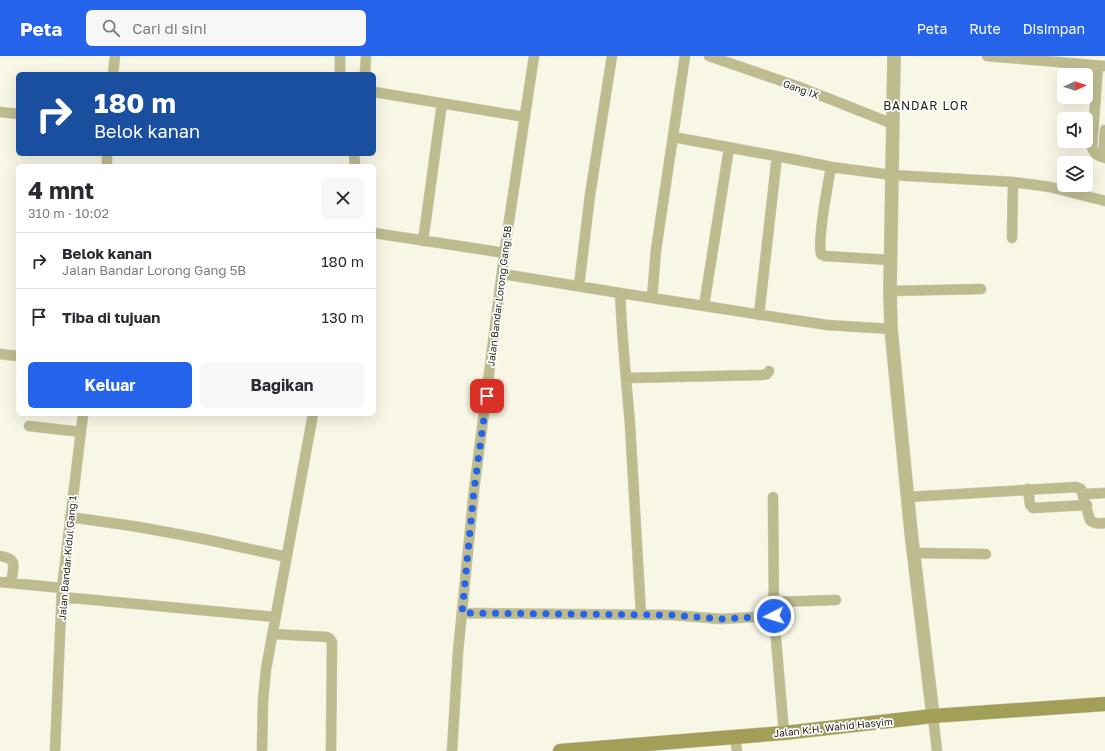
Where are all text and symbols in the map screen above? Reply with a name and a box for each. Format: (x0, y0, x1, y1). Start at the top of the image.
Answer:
search box (86, 10, 366, 46)
text: Peta (20, 17, 62, 40)
icon: search (100, 17, 122, 39)
text: Cari di sini (132, 19, 207, 37)
text: Peta (917, 20, 947, 37)
text: Rute (969, 20, 1001, 37)
text: Disimpan (1023, 20, 1085, 37)
north arrow (1057, 68, 1093, 104)
map controls (1057, 68, 1093, 192)
street label: Gang IX (781, 77, 821, 101)
text: 180 m (94, 86, 176, 119)
icon: right (28, 88, 80, 140)
district label: BANDAR LOR (883, 98, 969, 113)
button: sound (1057, 112, 1093, 148)
text: Belok kanan (94, 120, 200, 142)
button: layers (1057, 156, 1093, 192)
text: 4 mnt (28, 175, 94, 204)
button: close (322, 177, 364, 219)
text: 310 m · 10:02 (28, 205, 109, 221)
street label: Jalan Bandar Lorong Gang 5B (484, 225, 514, 367)
text: Belok kanan (62, 244, 152, 262)
icon: right (28, 250, 50, 272)
text: 180 m (321, 252, 364, 270)
text: Jalan Bandar Lorong Gang 5B (62, 262, 246, 278)
icon: arrive (28, 306, 50, 328)
text: Tiba di tujuan (62, 308, 160, 326)
text: 130 m (322, 308, 364, 326)
button: Keluar (28, 362, 192, 408)
button: Bagikan (200, 362, 364, 408)
pin (470, 379, 504, 413)
icon: arrive (476, 385, 498, 407)
street label: Jalan Bandar Kidul Gang 1 (56, 495, 78, 621)
position arrow (753, 595, 795, 637)
street label: Jalan K.H. Wahid Hasyim (773, 715, 893, 739)

